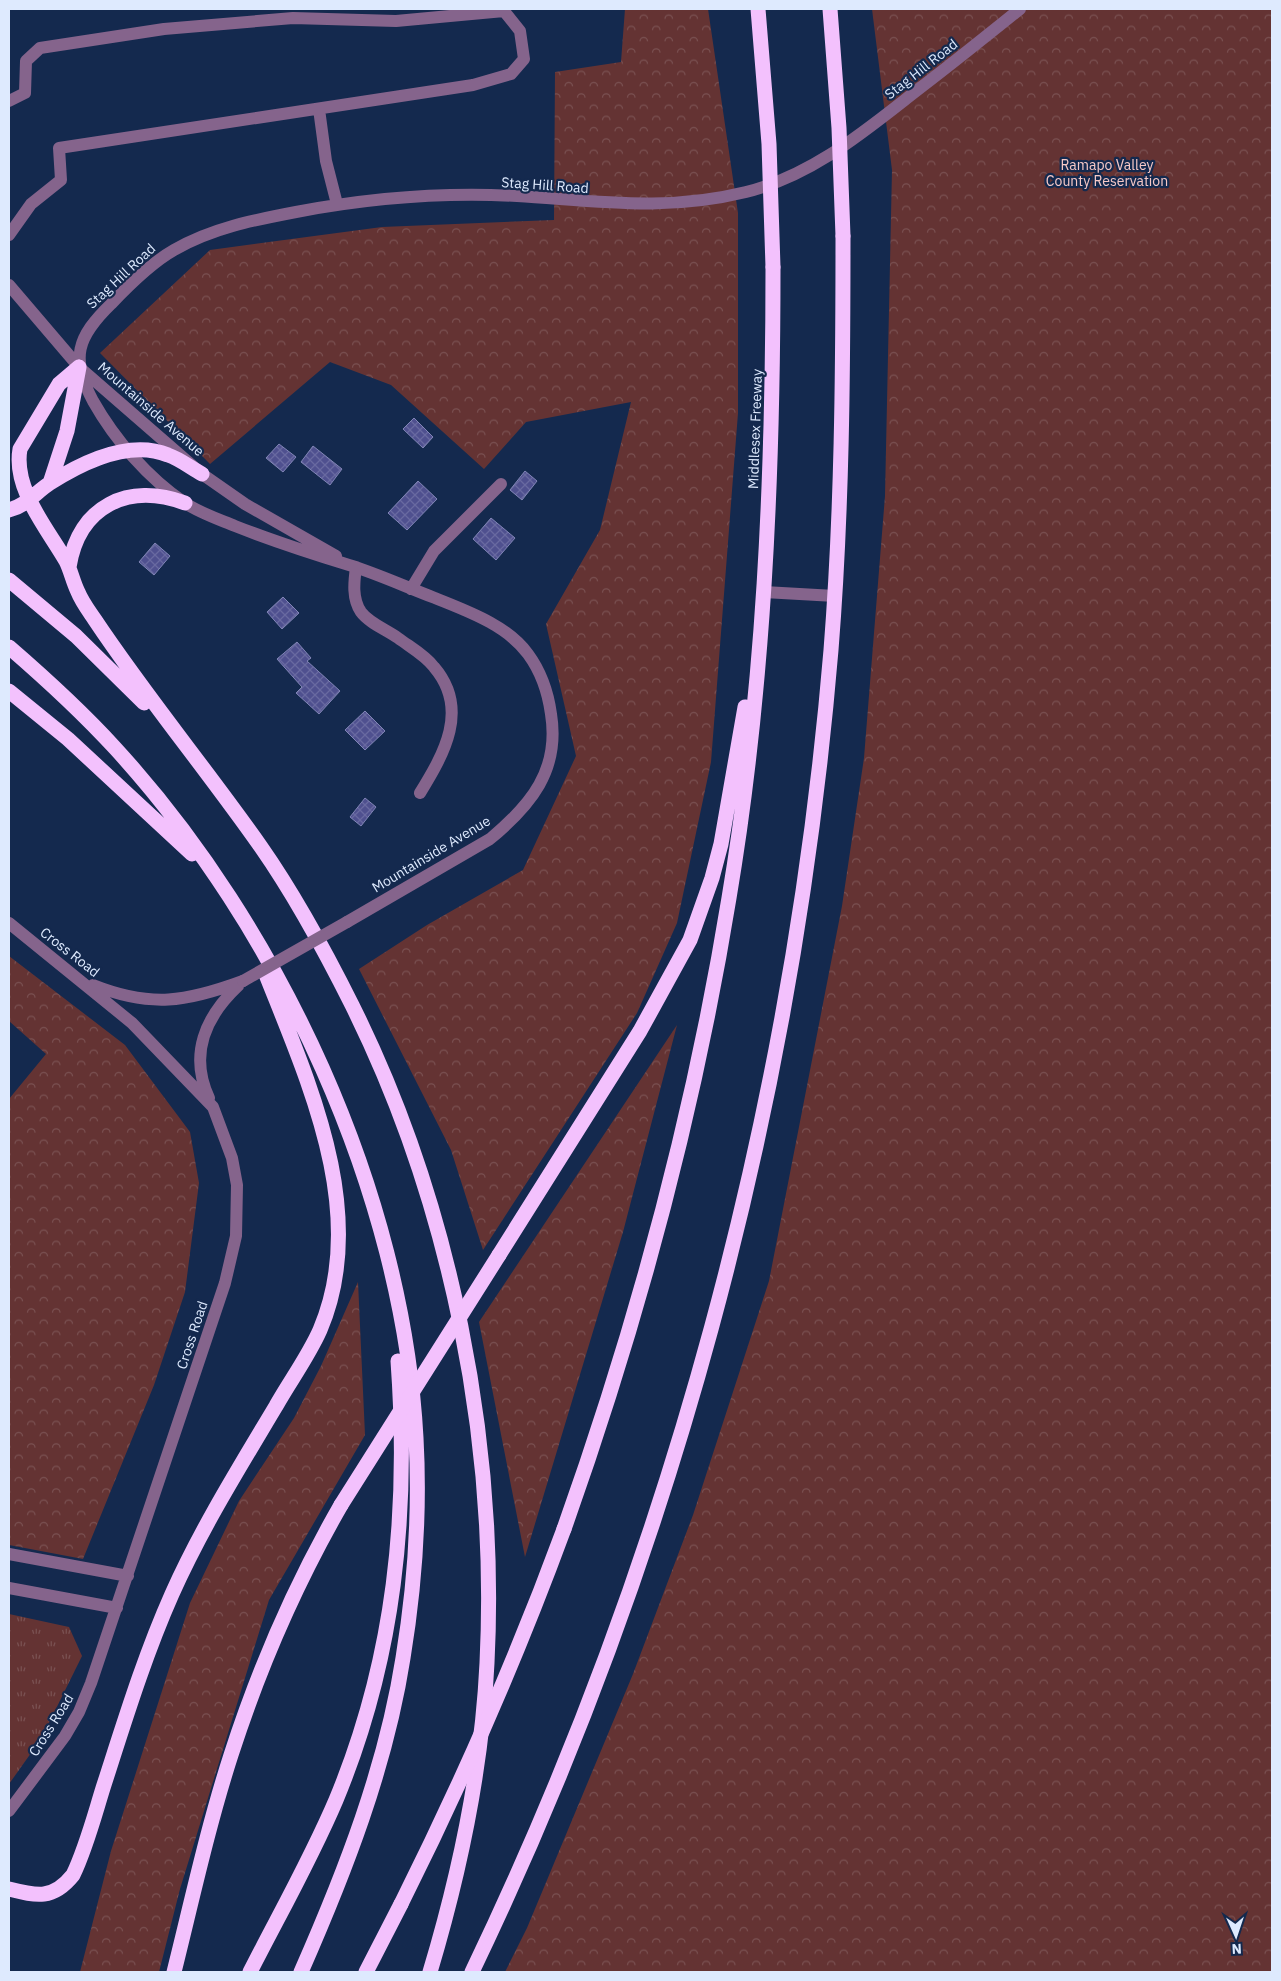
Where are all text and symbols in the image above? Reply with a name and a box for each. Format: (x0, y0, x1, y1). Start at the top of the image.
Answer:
street label: Stag Hill Road (881, 35, 961, 103)
park label: Ramapo Valley County Reservation (1046, 156, 1168, 190)
street label: Stag Hill Road (501, 173, 589, 197)
street label: Stag Hill Road (83, 240, 159, 312)
street label: Mountainside Avenue (94, 358, 208, 460)
street label: Middlesex Freeway (744, 369, 766, 489)
street label: Mountainside Avenue (368, 811, 494, 897)
street label: Cross Road (37, 923, 103, 981)
street label: Cross Road (173, 1299, 211, 1371)
street label: Cross Road (25, 1690, 77, 1760)
north arrow (1211, 1911, 1261, 1961)
text: N (1231, 1940, 1242, 1958)

